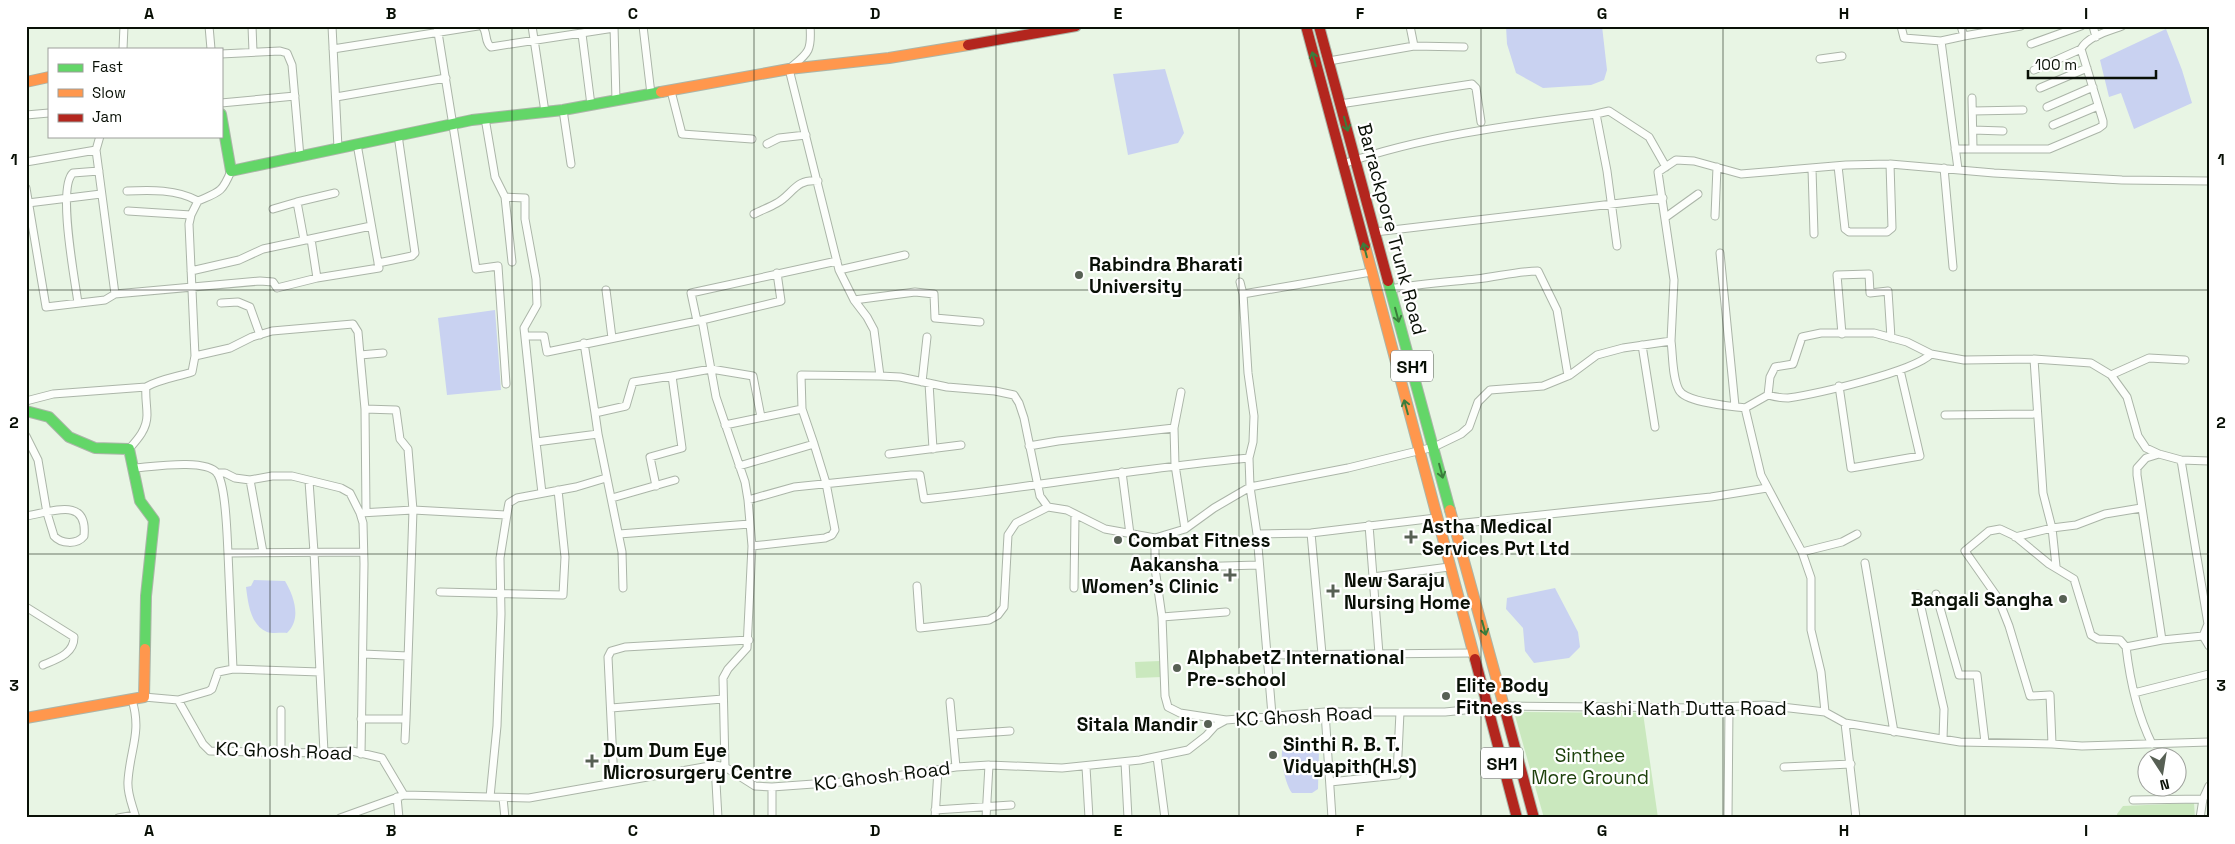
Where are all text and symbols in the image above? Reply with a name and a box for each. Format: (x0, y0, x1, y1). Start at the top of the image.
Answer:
text: A (144, 3, 154, 24)
text: B (386, 3, 396, 24)
text: C (628, 3, 638, 24)
text: D (870, 3, 880, 24)
text: E (1114, 3, 1123, 24)
text: F (1356, 3, 1365, 24)
text: G (1597, 3, 1607, 24)
text: H (1839, 3, 1849, 24)
text: I (2084, 3, 2088, 24)
legend (48, 48, 222, 138)
scale bar (2028, 48, 2155, 80)
one-way arrow (1309, 51, 1319, 67)
text: 100 m (2035, 55, 2077, 74)
text: Fast (92, 57, 123, 76)
text: Slow (92, 83, 126, 102)
text: Jam (92, 107, 122, 126)
one-way arrow (1341, 115, 1351, 131)
street label: Barrackpore Trunk Road (1352, 120, 1432, 338)
text: 1 (10, 149, 18, 170)
text: 1 (2217, 149, 2225, 170)
one-way arrow (1360, 242, 1369, 258)
place label: Rabindra Bharati University (1089, 252, 1243, 299)
marker: Rabindra Bharati University (1073, 269, 1085, 281)
one-way arrow (1393, 306, 1403, 322)
road number: SH1 (1391, 351, 1433, 382)
one-way arrow (1401, 399, 1411, 415)
text: 2 (9, 412, 19, 433)
text: 2 (2216, 412, 2226, 433)
one-way arrow (1436, 463, 1446, 479)
place label: Astha Medical Services Pvt Ltd (1422, 514, 1570, 561)
place label: Combat Fitness (1128, 528, 1270, 553)
marker: Astha Medical Services Pvt Ltd (1404, 530, 1418, 544)
marker: Combat Fitness (1112, 534, 1124, 546)
place label: Aakansha Women's Clinic (1081, 552, 1219, 599)
marker: Aakansha Women's Clinic (1223, 568, 1237, 582)
place label: New Saraju Nursing Home (1344, 568, 1471, 615)
marker: New Saraju Nursing Home (1326, 584, 1340, 598)
place label: Bangali Sangha (1911, 587, 2053, 612)
marker: Bangali Sangha (2057, 593, 2069, 605)
one-way arrow (1479, 619, 1489, 635)
place label: AlphabetZ International Pre-school (1187, 645, 1404, 692)
marker: AlphabetZ International Pre-school (1171, 662, 1183, 674)
place label: Elite Body Fitness (1456, 673, 1549, 720)
text: 3 (9, 675, 19, 696)
text: 3 (2216, 675, 2226, 696)
marker: Elite Body Fitness (1440, 690, 1452, 702)
street label: Kashi Nath Dutta Road (1583, 696, 1787, 721)
street label: KC Ghosh Road (1235, 700, 1373, 732)
place label: Sitala Mandir (1077, 712, 1198, 737)
marker: Sitala Mandir (1202, 718, 1214, 730)
place label: Sinthi R. B. T. Vidyapith(H.S) (1283, 732, 1417, 779)
street label: KC Ghosh Road (215, 736, 353, 766)
place label: Dum Dum Eye Microsurgery Centre (603, 738, 792, 785)
park label: Sinthee More Ground (1531, 743, 1649, 790)
north arrow (2138, 746, 2188, 796)
road number: SH1 (1481, 748, 1523, 778)
marker: Sinthi R. B. T. Vidyapith(H.S) (1267, 749, 1279, 761)
marker: Dum Dum Eye Microsurgery Centre (585, 754, 599, 768)
street label: KC Ghosh Road (812, 755, 952, 797)
text: N (2158, 775, 2171, 794)
text: A (144, 820, 154, 841)
text: B (386, 820, 396, 841)
text: C (628, 820, 638, 841)
text: D (870, 820, 880, 841)
text: E (1114, 820, 1123, 841)
text: F (1356, 820, 1365, 841)
text: G (1597, 820, 1607, 841)
text: H (1839, 820, 1849, 841)
text: I (2084, 820, 2088, 841)

